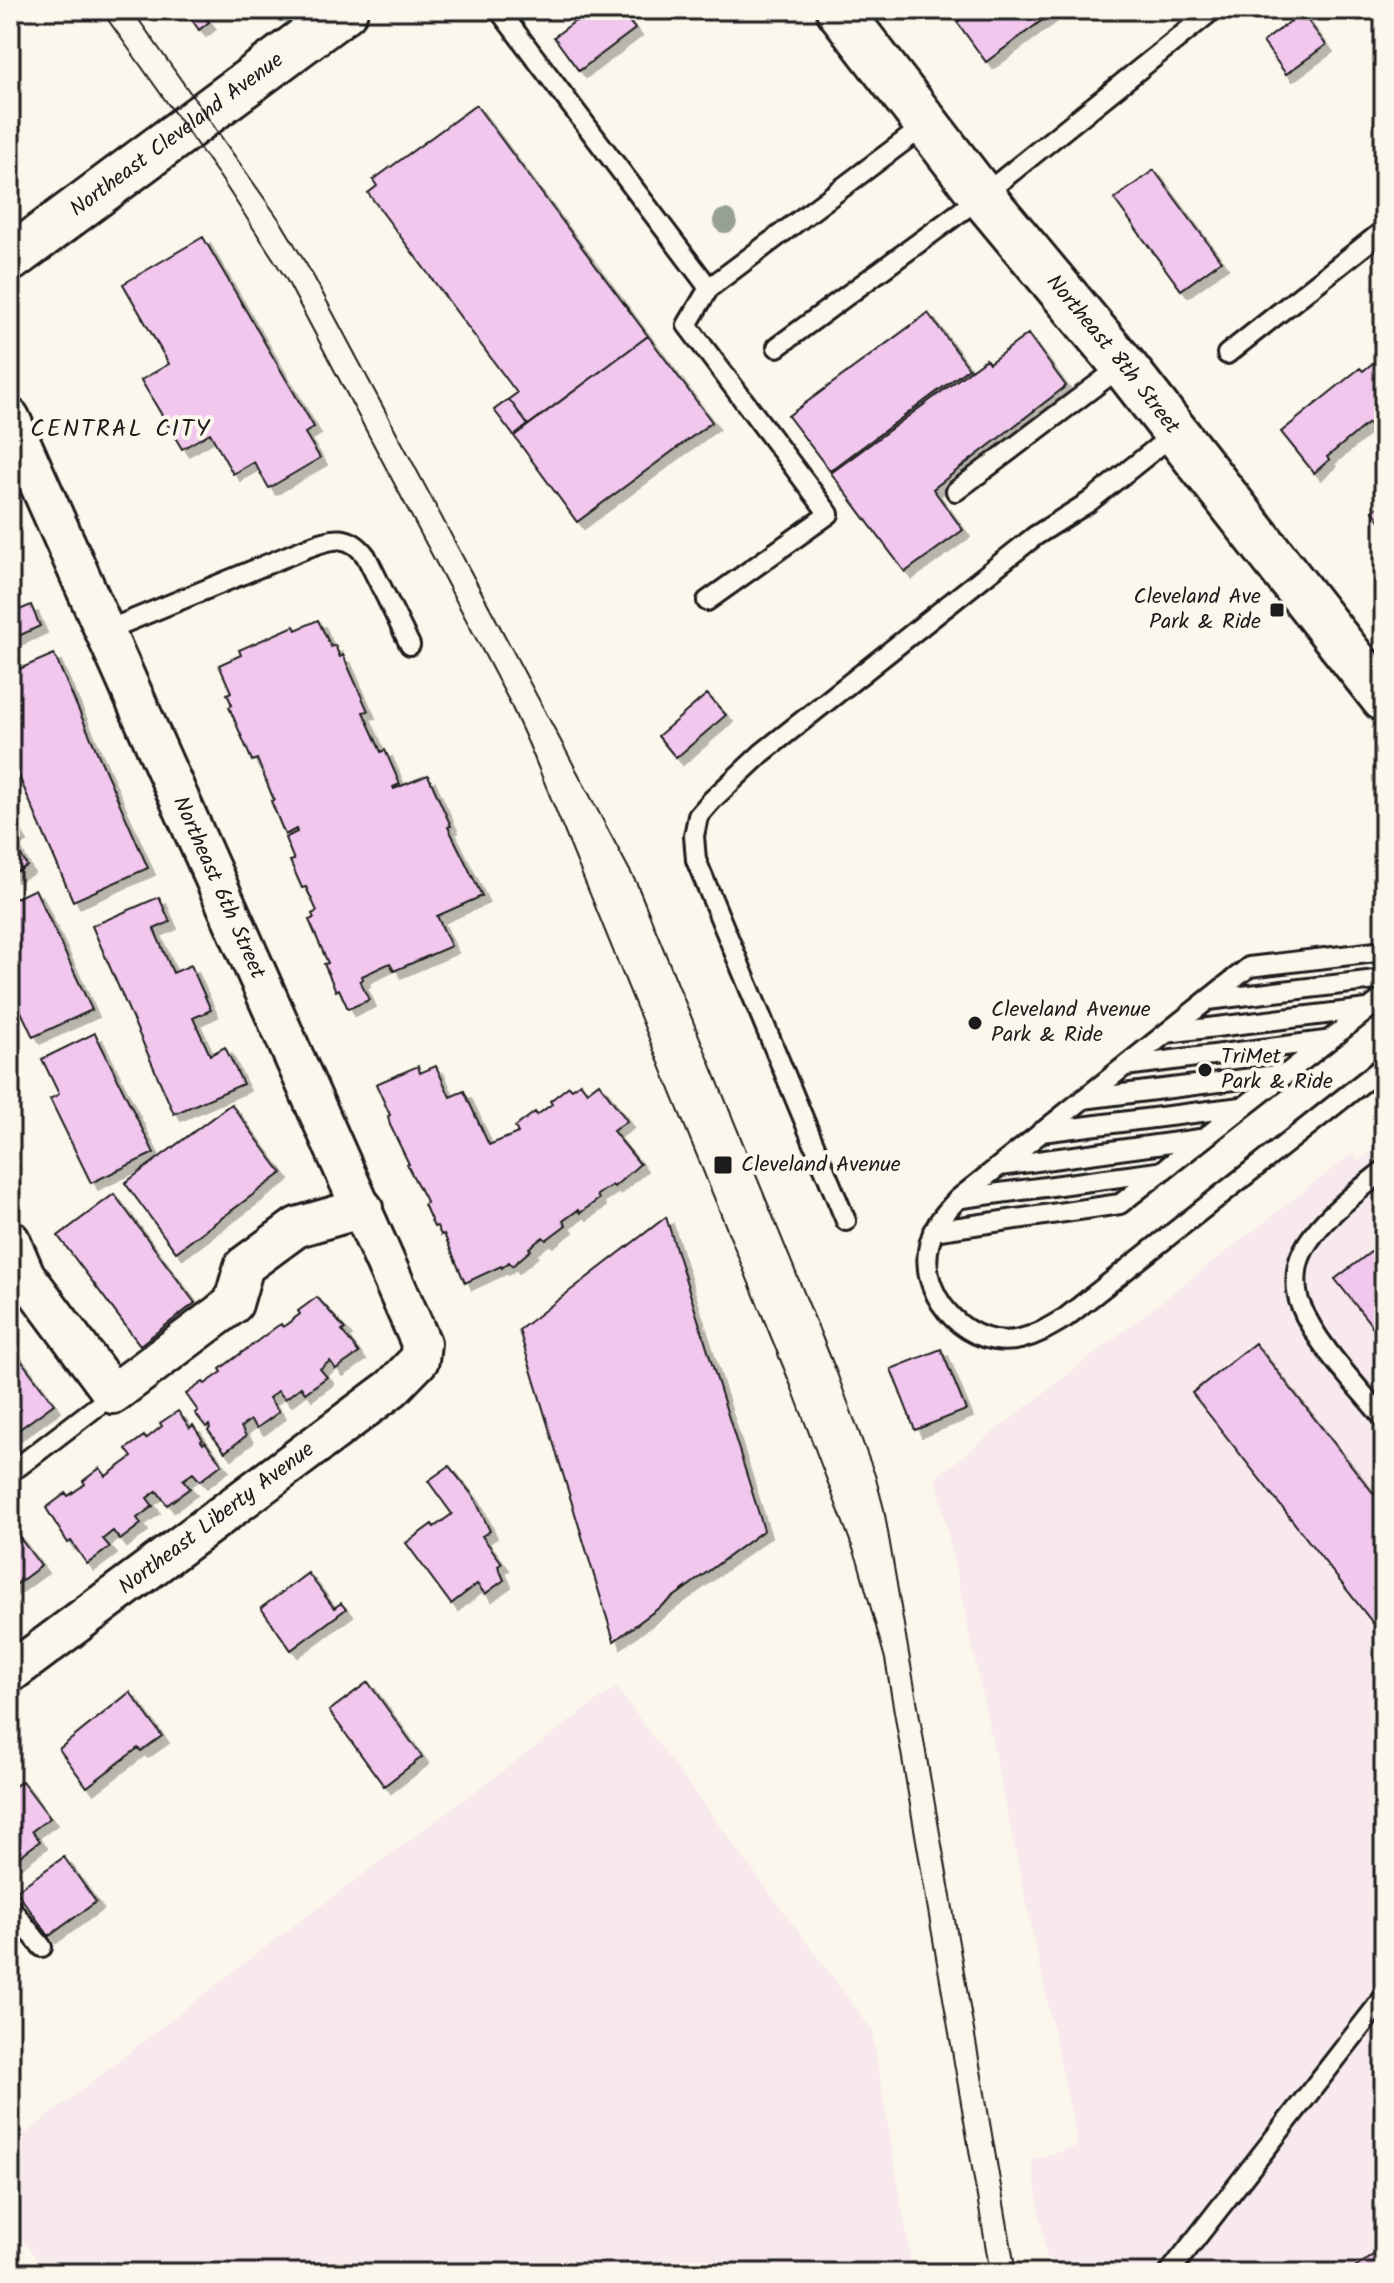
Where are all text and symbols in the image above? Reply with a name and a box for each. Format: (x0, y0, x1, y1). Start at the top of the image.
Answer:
street label: Northeast Cleveland Avenue (62, 43, 291, 226)
street label: Northeast 8th Street (1037, 267, 1189, 442)
district label: CENTRAL CITY (30, 410, 212, 449)
place label: Cleveland Ave Park & Ride (1134, 580, 1261, 640)
marker: Cleveland Ave Park & Ride (1268, 601, 1286, 619)
street label: Northeast 6th Street (163, 791, 275, 985)
place label: Cleveland Avenue Park & Ride (991, 993, 1151, 1053)
marker: Cleveland Avenue Park & Ride (966, 1014, 984, 1032)
place label: TriMet Park & Ride (1221, 1040, 1333, 1100)
marker: TriMet Park & Ride (1196, 1061, 1214, 1079)
place label: Cleveland Avenue (741, 1148, 901, 1183)
marker: Cleveland Avenue (712, 1154, 734, 1176)
street label: Northeast Liberty Avenue (112, 1433, 323, 1605)

